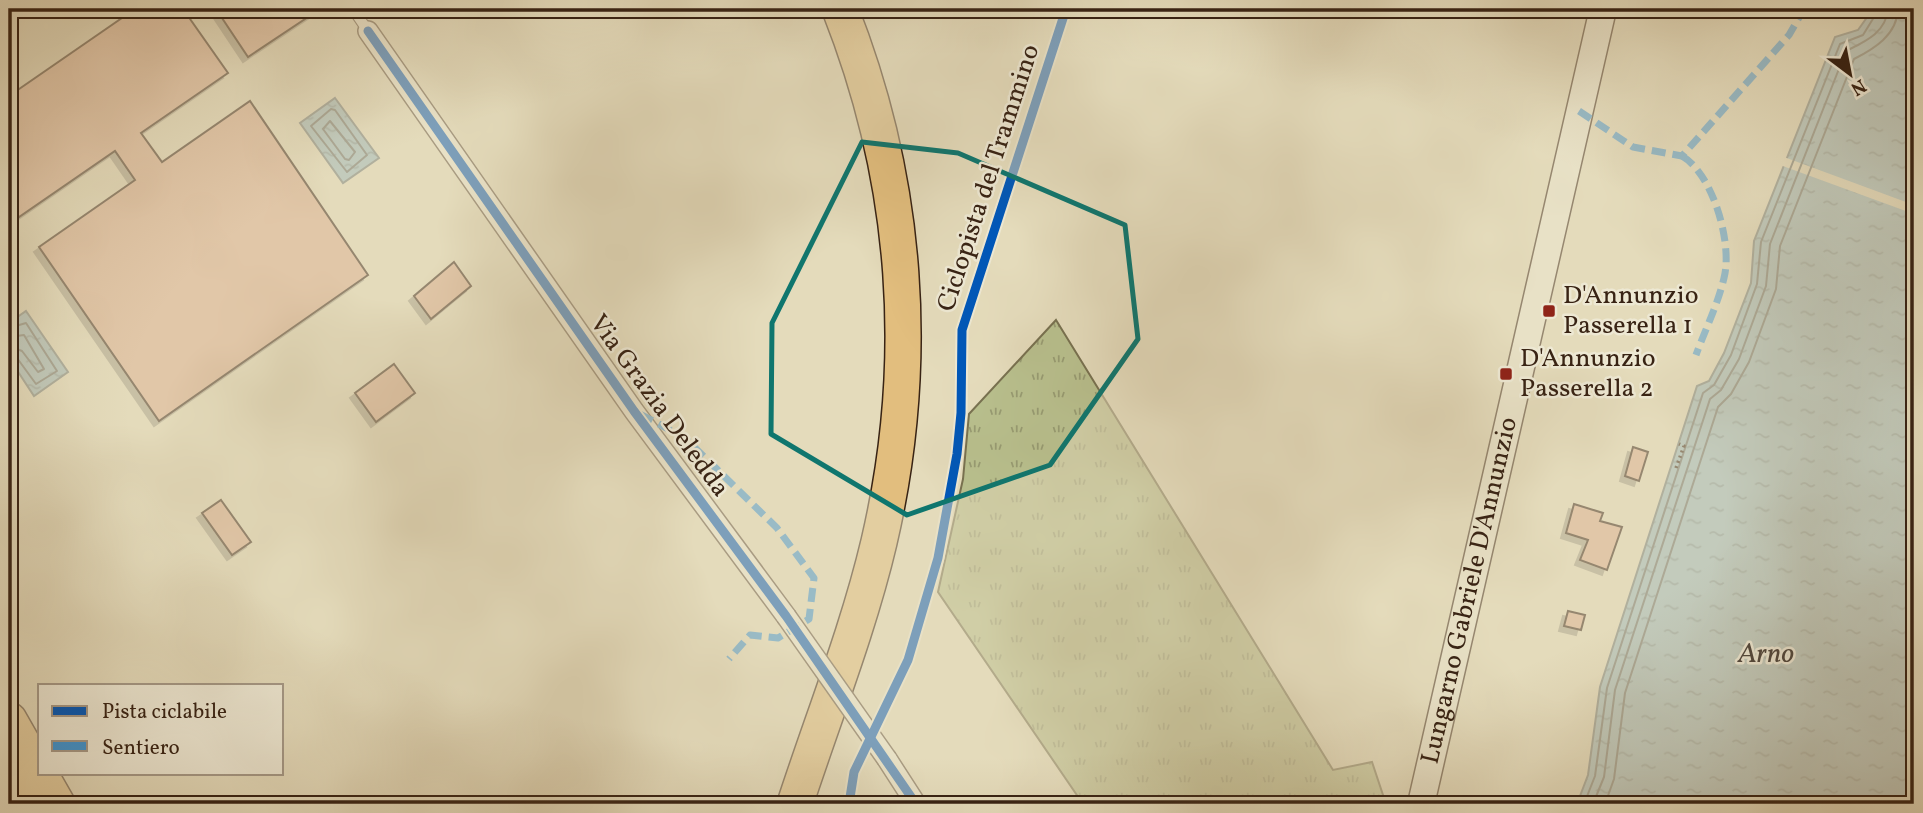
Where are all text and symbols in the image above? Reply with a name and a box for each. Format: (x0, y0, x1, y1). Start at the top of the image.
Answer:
north arrow (1814, 38, 1884, 108)
street label: Ciclopista del Trammino (929, 40, 1049, 316)
text: N (1845, 72, 1871, 102)
place label: D'Annunzio Passerella 1 (1563, 278, 1699, 344)
marker: D'Annunzio Passerella 1 (1541, 303, 1557, 319)
street label: Via Grazia Deledda (580, 307, 738, 505)
place label: D'Annunzio Passerella 2 (1520, 341, 1656, 407)
marker: D'Annunzio Passerella 2 (1498, 366, 1514, 382)
street label: Lungarno Gabriele D'Annunzio (1413, 414, 1527, 767)
water label: Arno (1737, 635, 1794, 674)
legend (38, 684, 284, 774)
text: Pista ciclabile (102, 698, 227, 727)
text: Sentiero (102, 734, 180, 763)

